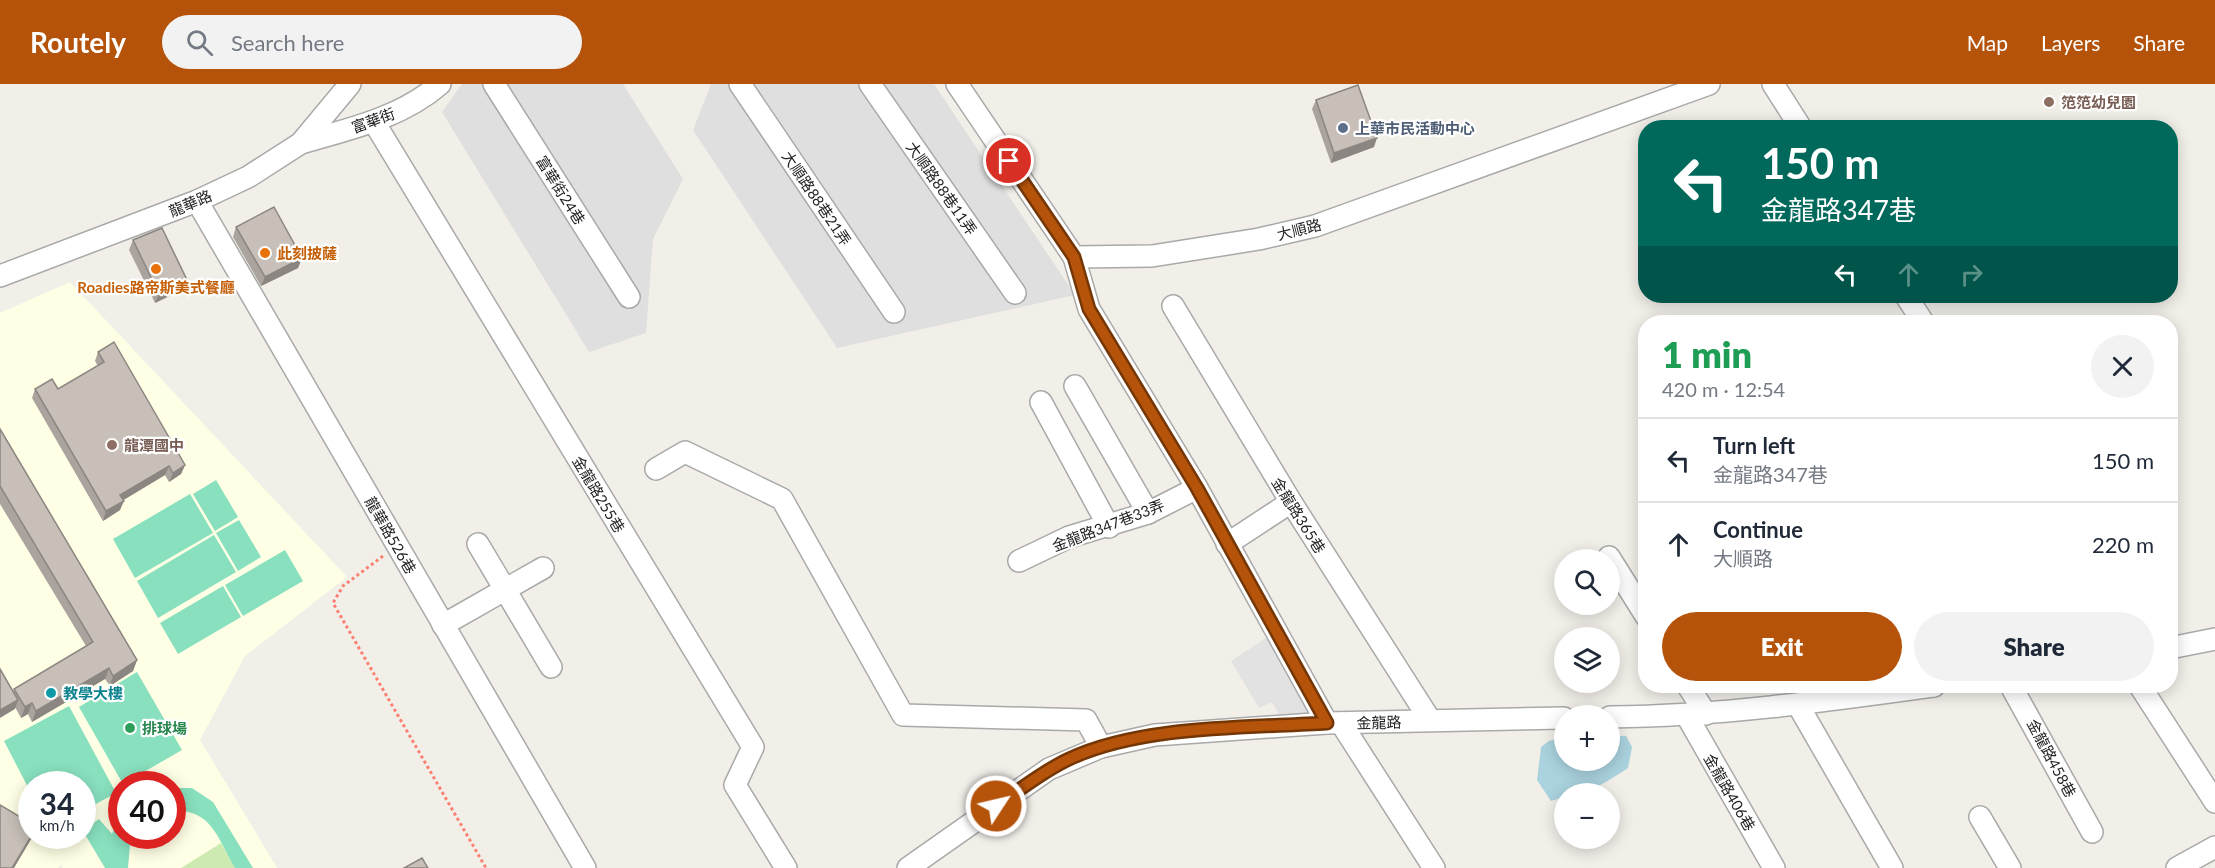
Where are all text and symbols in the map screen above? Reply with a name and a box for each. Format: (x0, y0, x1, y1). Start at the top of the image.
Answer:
search box (162, 15, 582, 69)
text: Routely (30, 25, 126, 59)
icon: search (183, 26, 216, 59)
text: Search here (231, 29, 344, 56)
text: Map (1967, 30, 2008, 55)
text: Layers (2041, 30, 2100, 55)
text: Share (2133, 30, 2185, 55)
place label: 笵笵幼兒園 (2061, 93, 2136, 111)
marker: 笵笵幼兒園 (2042, 95, 2056, 109)
street label: 富華街 (349, 104, 397, 136)
place label: 上華市民活動中心 (1355, 119, 1475, 137)
marker: 上華市民活動中心 (1336, 121, 1350, 135)
pin (983, 135, 1034, 186)
street label: 大順路88巷11弄 (903, 138, 981, 238)
text: 150 m (1761, 138, 1879, 188)
icon: arrive (992, 144, 1025, 177)
icon: left (1662, 144, 1740, 222)
street label: 大順路88巷21弄 (779, 147, 855, 249)
street label: 富華街24巷 (533, 152, 589, 228)
street label: 龍華路 (166, 186, 214, 220)
text: 金龍路347巷 (1761, 193, 1916, 226)
street label: 大順路 (1275, 215, 1323, 243)
place label: 此刻披薩 (277, 244, 337, 262)
marker: 此刻披薩 (258, 246, 272, 260)
icon: left (1829, 258, 1862, 291)
icon: ahead (1892, 258, 1925, 291)
icon: right (1955, 258, 1988, 291)
marker: Roadies路帝斯美式餐廳 (149, 262, 163, 276)
place label: Roadies路帝斯美式餐廳 (77, 278, 235, 296)
text: 1 min (1662, 332, 1752, 376)
button: close (2091, 335, 2154, 398)
text: 420 m · 12:54 (1662, 377, 1785, 401)
text: Turn left (1713, 432, 1795, 459)
place label: 龍潭國中 (124, 436, 184, 454)
marker: 龍潭國中 (105, 438, 119, 452)
icon: left (1662, 444, 1695, 477)
text: 150 m (2092, 447, 2154, 474)
street label: 金龍路255巷 (569, 452, 629, 536)
text: 金龍路347巷 (1713, 462, 1828, 486)
street label: 金龍路365巷 (1269, 474, 1329, 556)
street label: 龍華路526巷 (362, 493, 420, 577)
street label: 金龍路347巷33弄 (1049, 495, 1167, 555)
text: Continue (1713, 516, 1803, 543)
icon: ahead (1662, 528, 1695, 561)
text: 220 m (2092, 531, 2154, 558)
text: 大順路 (1713, 546, 1773, 570)
map controls (1554, 549, 1620, 849)
button: search (1554, 549, 1620, 615)
button: Exit (1662, 612, 1902, 681)
button: Share (1914, 612, 2154, 681)
button: layers (1554, 627, 1620, 693)
place label: 教學大樓 (63, 684, 123, 702)
marker: 教學大樓 (44, 686, 58, 700)
button: + (1554, 705, 1620, 771)
street label: 金龍路 (1356, 713, 1402, 731)
street label: 金龍路458巷 (2024, 716, 2080, 800)
place label: 排球場 (142, 719, 187, 737)
marker: 排球場 (123, 721, 137, 735)
street label: 金龍路406巷 (1701, 750, 1759, 834)
speed limit sign: 40 (108, 771, 186, 849)
position arrow (964, 774, 1028, 838)
button: − (1554, 783, 1620, 849)
text: 34 (40, 785, 74, 821)
text: km/h (39, 816, 75, 834)

